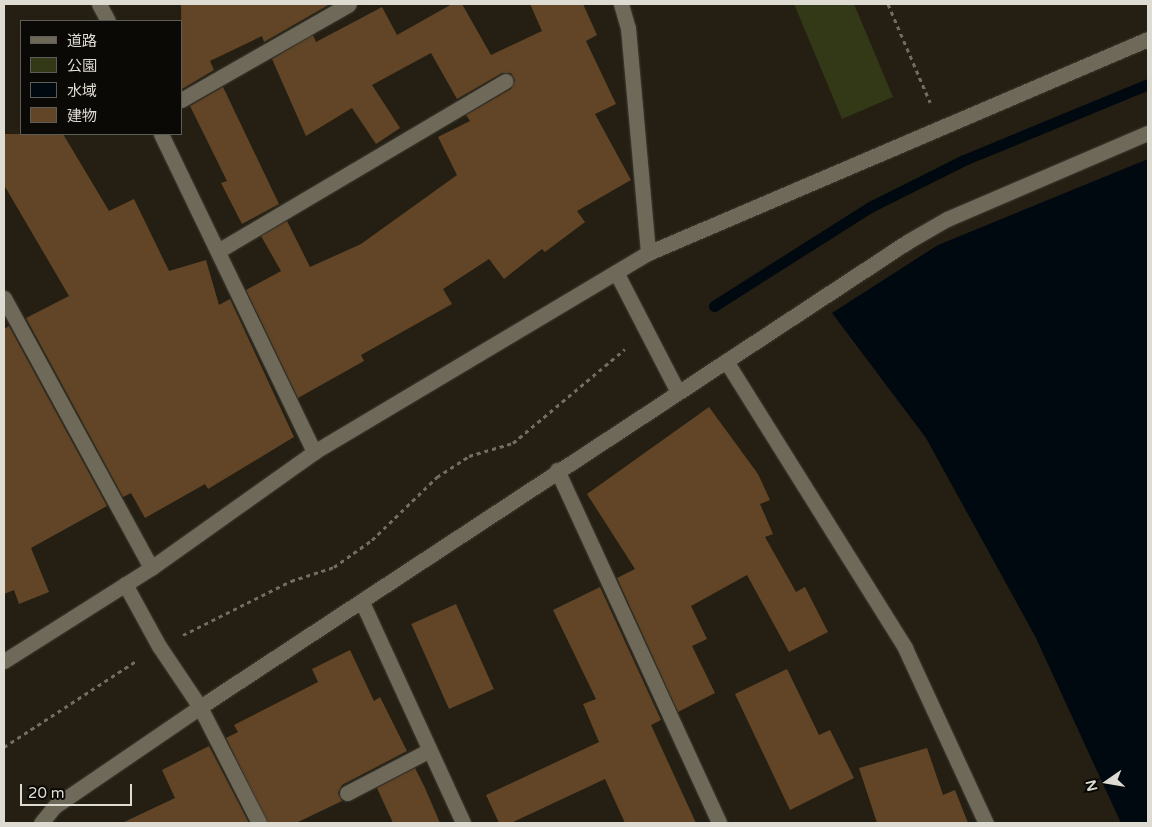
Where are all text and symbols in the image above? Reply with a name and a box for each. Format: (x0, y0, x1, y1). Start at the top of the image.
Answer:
legend (20, 20, 182, 135)
text: 道路 (67, 32, 97, 50)
text: 公園 (67, 57, 97, 75)
text: 水域 (67, 82, 97, 100)
text: 建物 (67, 107, 97, 125)
north arrow (1082, 757, 1132, 807)
scale bar (22, 774, 135, 806)
text: N (1082, 778, 1101, 793)
text: 20 m (28, 784, 65, 802)

